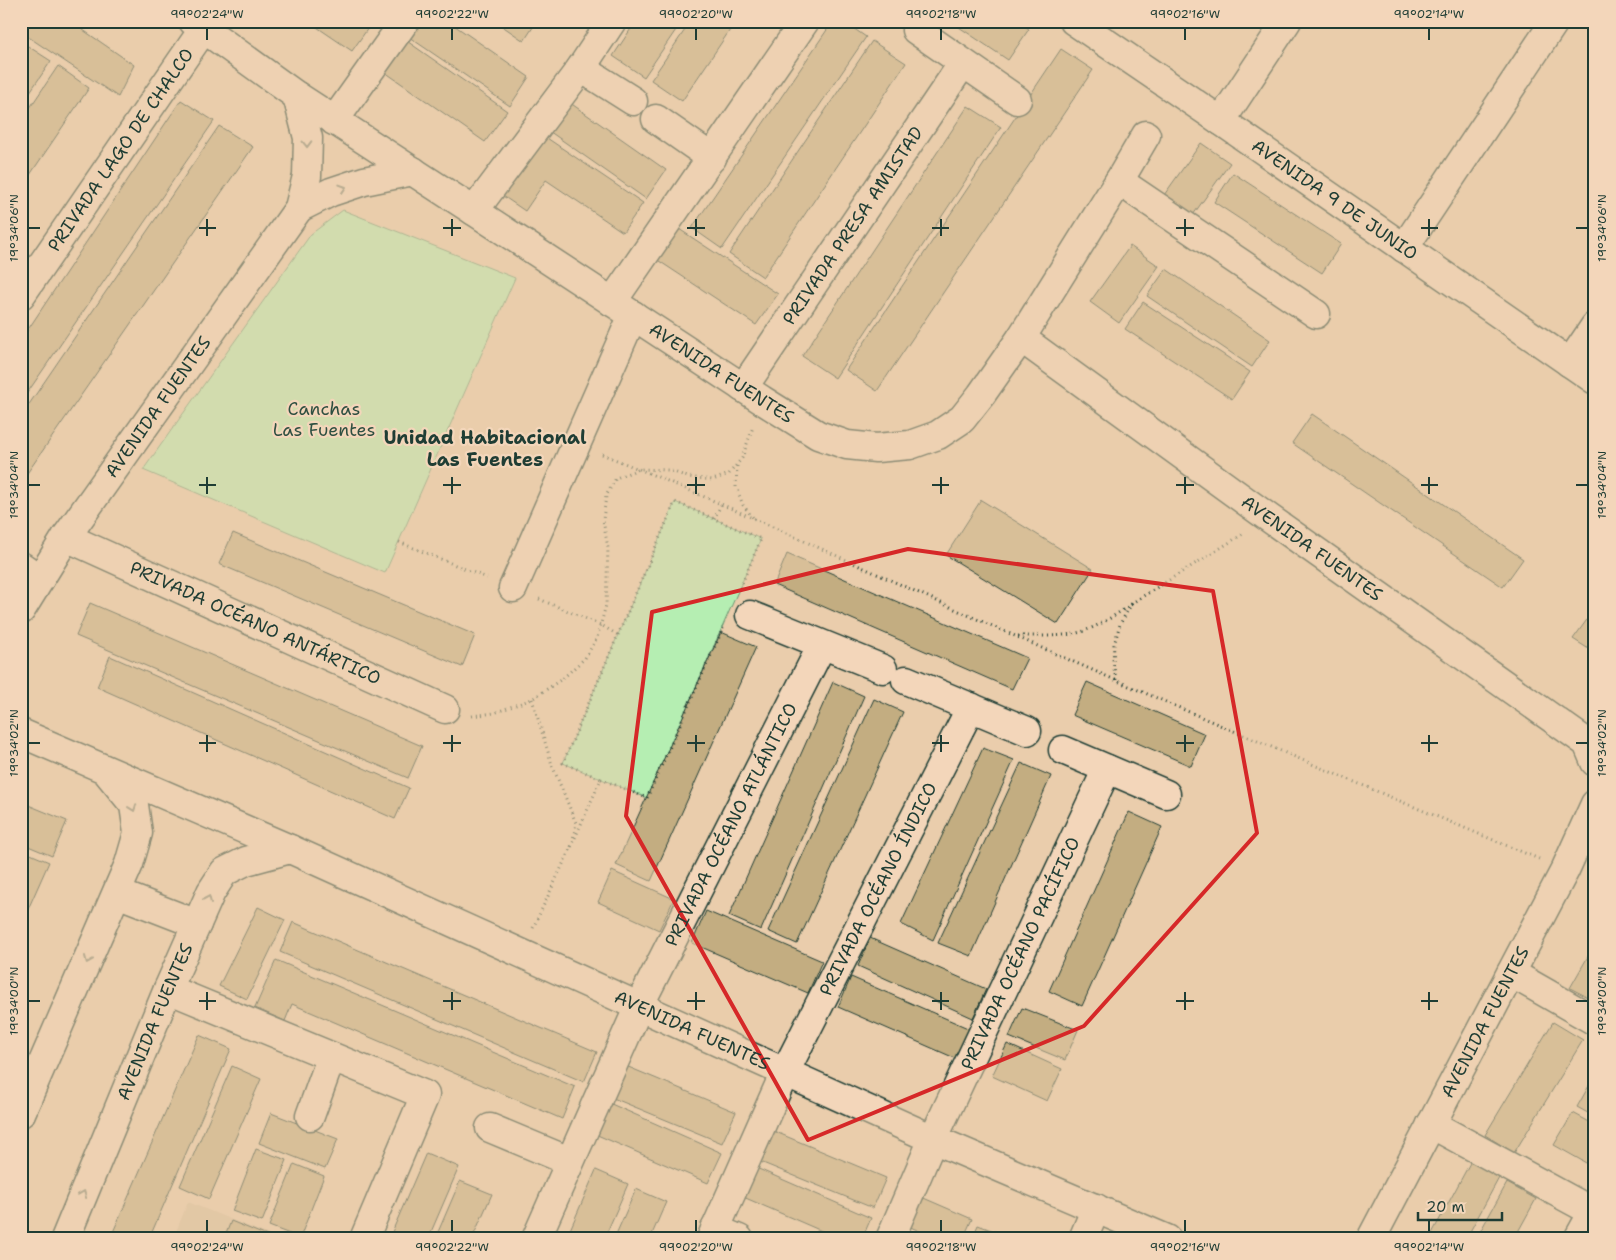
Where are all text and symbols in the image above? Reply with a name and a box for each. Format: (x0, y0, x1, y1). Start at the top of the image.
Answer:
text: 99°02'24"W (170, 6, 244, 22)
text: 99°02'22"W (415, 6, 489, 22)
text: 99°02'20"W (659, 6, 733, 22)
text: 99°02'18"W (905, 6, 977, 22)
text: 99°02'16"W (1150, 6, 1220, 22)
text: 99°02'14"W (1394, 6, 1464, 22)
street label: PRIVADA LAGO DE CHALCO (42, 43, 199, 256)
street label: PRIVADA PRESA AMISTAD (777, 122, 929, 330)
street label: AVENIDA 9 DE JUNIO (1247, 134, 1422, 266)
one-way arrow (302, 140, 312, 148)
one-way arrow (339, 184, 347, 194)
text: 19°34'06"N (6, 194, 22, 262)
text: 19°34'06"N (1594, 194, 1610, 262)
street label: AVENIDA FUENTES (644, 317, 798, 429)
street label: AVENIDA FUENTES (100, 332, 216, 483)
park label: Canchas Las Fuentes (273, 397, 375, 442)
district label: Unidad Habitacional Las Fuentes (383, 425, 587, 472)
text: 19°34'04"N (6, 451, 22, 519)
text: 19°34'04"N (1594, 451, 1610, 519)
street label: AVENIDA FUENTES (1237, 490, 1387, 607)
street label: PRIVADA OCÉANO ANTÁRTICO (126, 556, 385, 690)
street label: PRIVADA OCÉANO ATLÁNTICO (659, 699, 803, 951)
text: 19°34'02"N (6, 709, 22, 777)
text: 19°34'02"N (1594, 709, 1610, 777)
street label: PRIVADA OCÉANO ÍNDICO (814, 778, 943, 1000)
one-way arrow (127, 803, 137, 812)
street label: PRIVADA OCÉANO PACÍFICO (955, 833, 1085, 1074)
one-way arrow (202, 895, 213, 904)
street label: AVENIDA FUENTES (111, 940, 199, 1104)
street label: AVENIDA FUENTES (1435, 942, 1535, 1102)
one-way arrow (83, 955, 94, 964)
text: 19°34'00"N (6, 967, 22, 1035)
text: 19°34'00"N (1594, 967, 1610, 1035)
street label: AVENIDA FUENTES (611, 985, 774, 1076)
one-way arrow (77, 1190, 88, 1199)
scale bar (1418, 1190, 1502, 1222)
text: 20 m (1426, 1197, 1465, 1217)
text: 99°02'24"W (170, 1239, 244, 1255)
text: 99°02'22"W (415, 1239, 489, 1255)
text: 99°02'20"W (659, 1239, 733, 1255)
text: 99°02'18"W (905, 1239, 977, 1255)
text: 99°02'16"W (1150, 1239, 1220, 1255)
text: 99°02'14"W (1394, 1239, 1464, 1255)

